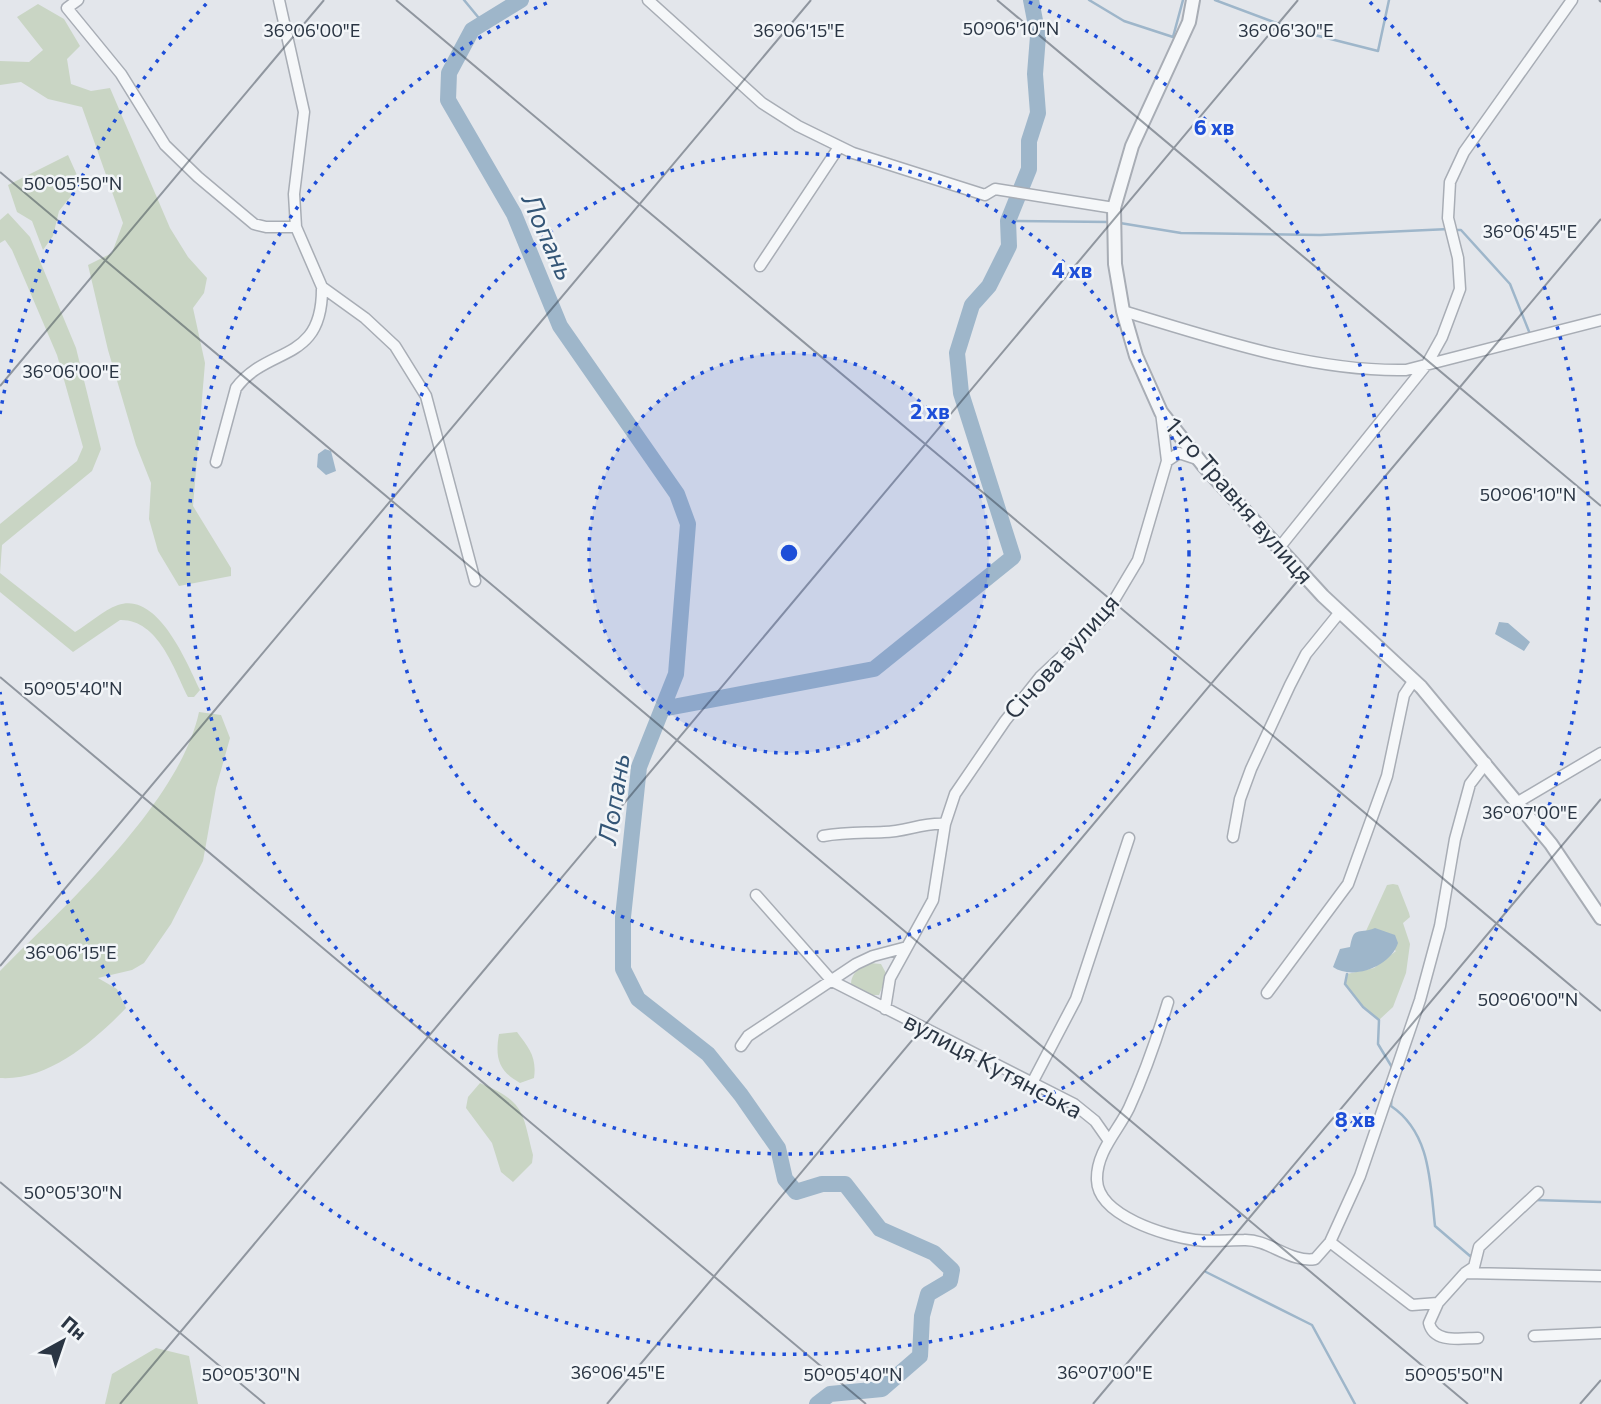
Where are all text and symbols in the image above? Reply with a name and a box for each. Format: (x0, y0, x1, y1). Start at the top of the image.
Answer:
text: 50°06'10"N (963, 17, 1059, 39)
text: 36°06'00"E (264, 19, 360, 41)
text: 36°06'15"E (753, 19, 845, 41)
text: 36°06'30"E (1238, 19, 1334, 41)
text: 6 хв (1194, 114, 1234, 139)
text: 50°05'50"N (24, 172, 122, 194)
water label: Лопань (516, 187, 582, 285)
text: 36°06'45"E (1483, 220, 1577, 242)
text: 4 хв (1052, 257, 1092, 282)
text: 36°06'00"E (23, 360, 119, 382)
text: 2 хв (910, 398, 950, 423)
street label: 1-го Травня вулиця (1160, 411, 1320, 589)
text: 50°06'10"N (1480, 483, 1576, 505)
centre of rings (777, 541, 801, 565)
street label: Січова вулиця (997, 588, 1125, 724)
text: 50°05'40"N (23, 677, 123, 699)
water label: Лопань (590, 751, 635, 847)
text: 36°07'00"E (1482, 801, 1578, 823)
text: 36°06'15"E (25, 941, 117, 963)
text: 50°06'00"N (1478, 988, 1578, 1010)
street label: вулиця Кутянська (900, 1005, 1088, 1124)
text: 8 хв (1335, 1106, 1375, 1131)
text: 50°05'30"N (24, 1181, 122, 1203)
north arrow (28, 1306, 98, 1376)
text: Пн (57, 1311, 91, 1344)
text: 36°06'45"E (571, 1361, 665, 1383)
text: 36°07'00"E (1057, 1361, 1153, 1383)
text: 50°05'30"N (202, 1363, 300, 1385)
text: 50°05'40"N (803, 1363, 903, 1385)
text: 50°05'50"N (1405, 1363, 1503, 1385)

